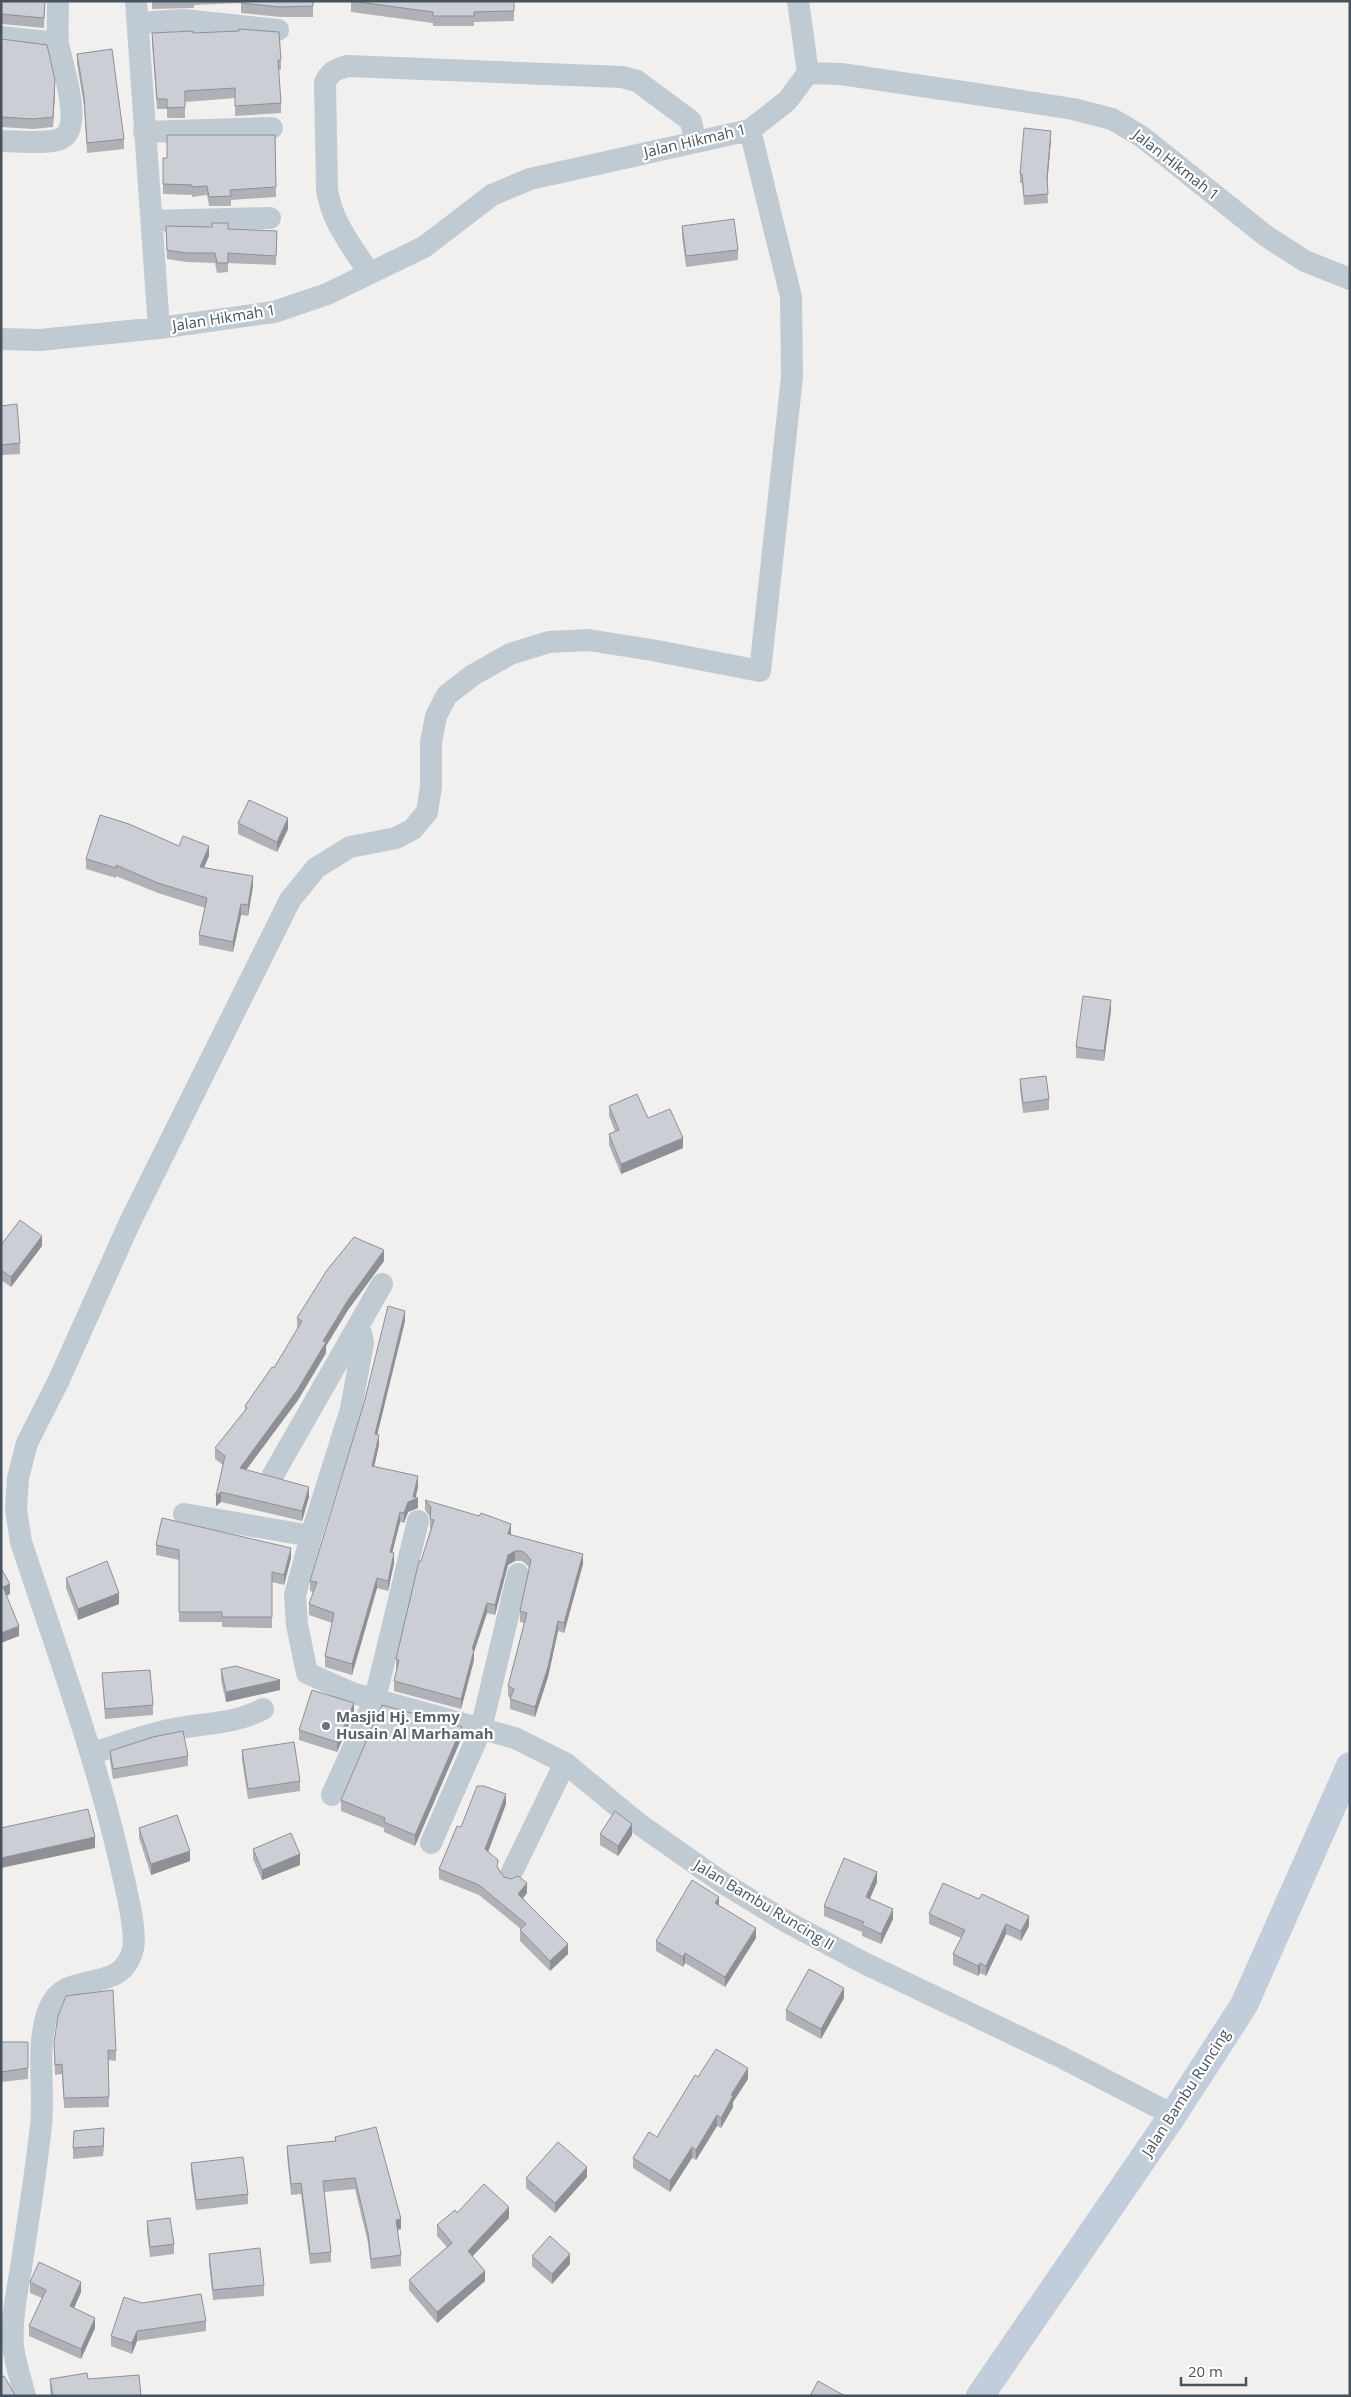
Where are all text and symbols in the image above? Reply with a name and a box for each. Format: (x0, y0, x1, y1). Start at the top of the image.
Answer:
street label: Jalan Hikmah 1 (640, 119, 748, 162)
street label: Jalan Hikmah 1 (1128, 123, 1224, 204)
street label: Jalan Hikmah 1 (169, 299, 277, 335)
place label: Masjid Hj. Emmy Husain Al Marhamah (336, 1706, 494, 1743)
marker: Masjid Hj. Emmy Husain Al Marhamah (320, 1720, 332, 1732)
street label: Jalan Bambu Runcing II (689, 1853, 838, 1954)
street label: Jalan Bambu Runcing (1135, 2025, 1234, 2162)
scale bar (1181, 2354, 1246, 2386)
text: 20 m (1188, 2361, 1223, 2381)

